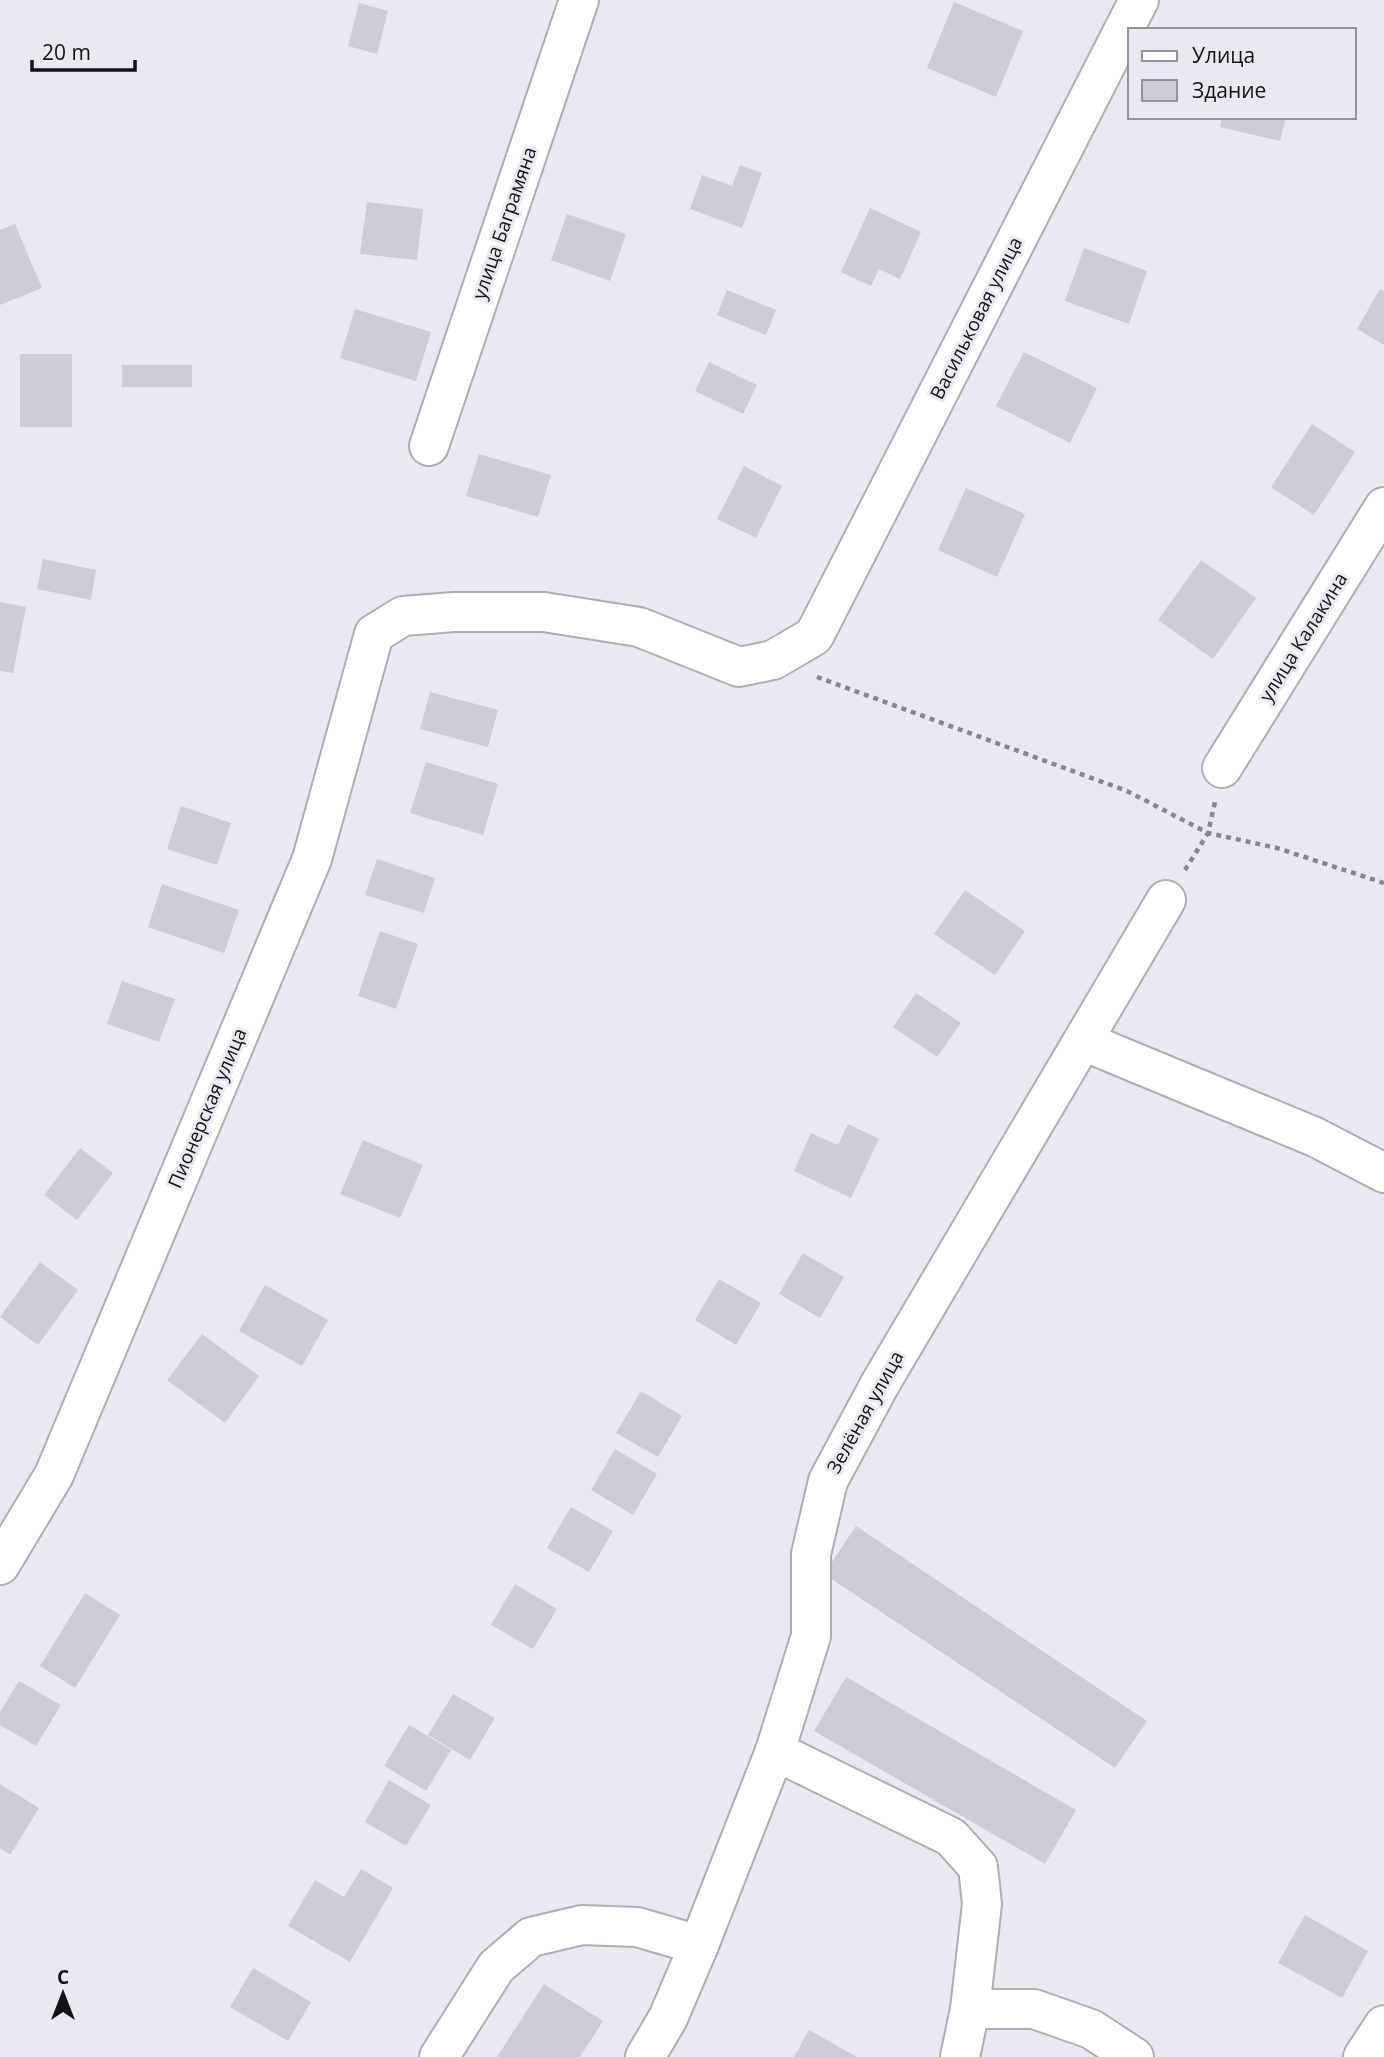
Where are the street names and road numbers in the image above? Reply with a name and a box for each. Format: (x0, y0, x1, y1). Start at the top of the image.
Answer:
street label: улица Баграмяна (466, 143, 542, 303)
street label: Васильковая улица (924, 232, 1028, 404)
street label: улица Калакина (1253, 567, 1353, 707)
street label: Пионерская улица (162, 1024, 252, 1192)
street label: Зелёная улица (821, 1346, 909, 1478)

